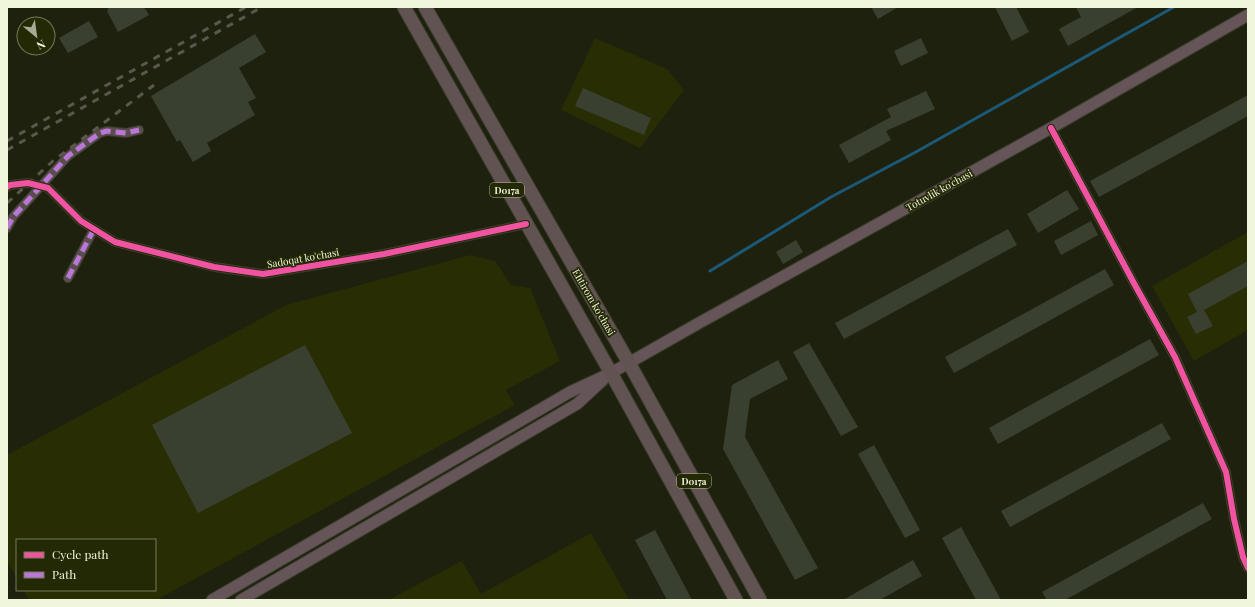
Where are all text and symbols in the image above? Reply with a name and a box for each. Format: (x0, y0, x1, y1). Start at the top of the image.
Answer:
north arrow (16, 16, 56, 56)
text: N (34, 37, 48, 54)
street label: Totuvlik ko'chasi (903, 166, 975, 214)
road number: D017a (490, 183, 524, 197)
street label: Sadoqat ko'chasi (266, 245, 340, 271)
street label: Ehtirom ko'chasi (569, 266, 619, 338)
road number: D017a (677, 474, 711, 488)
legend (16, 539, 156, 591)
text: Cycle path (52, 546, 109, 562)
text: Path (52, 566, 76, 582)

